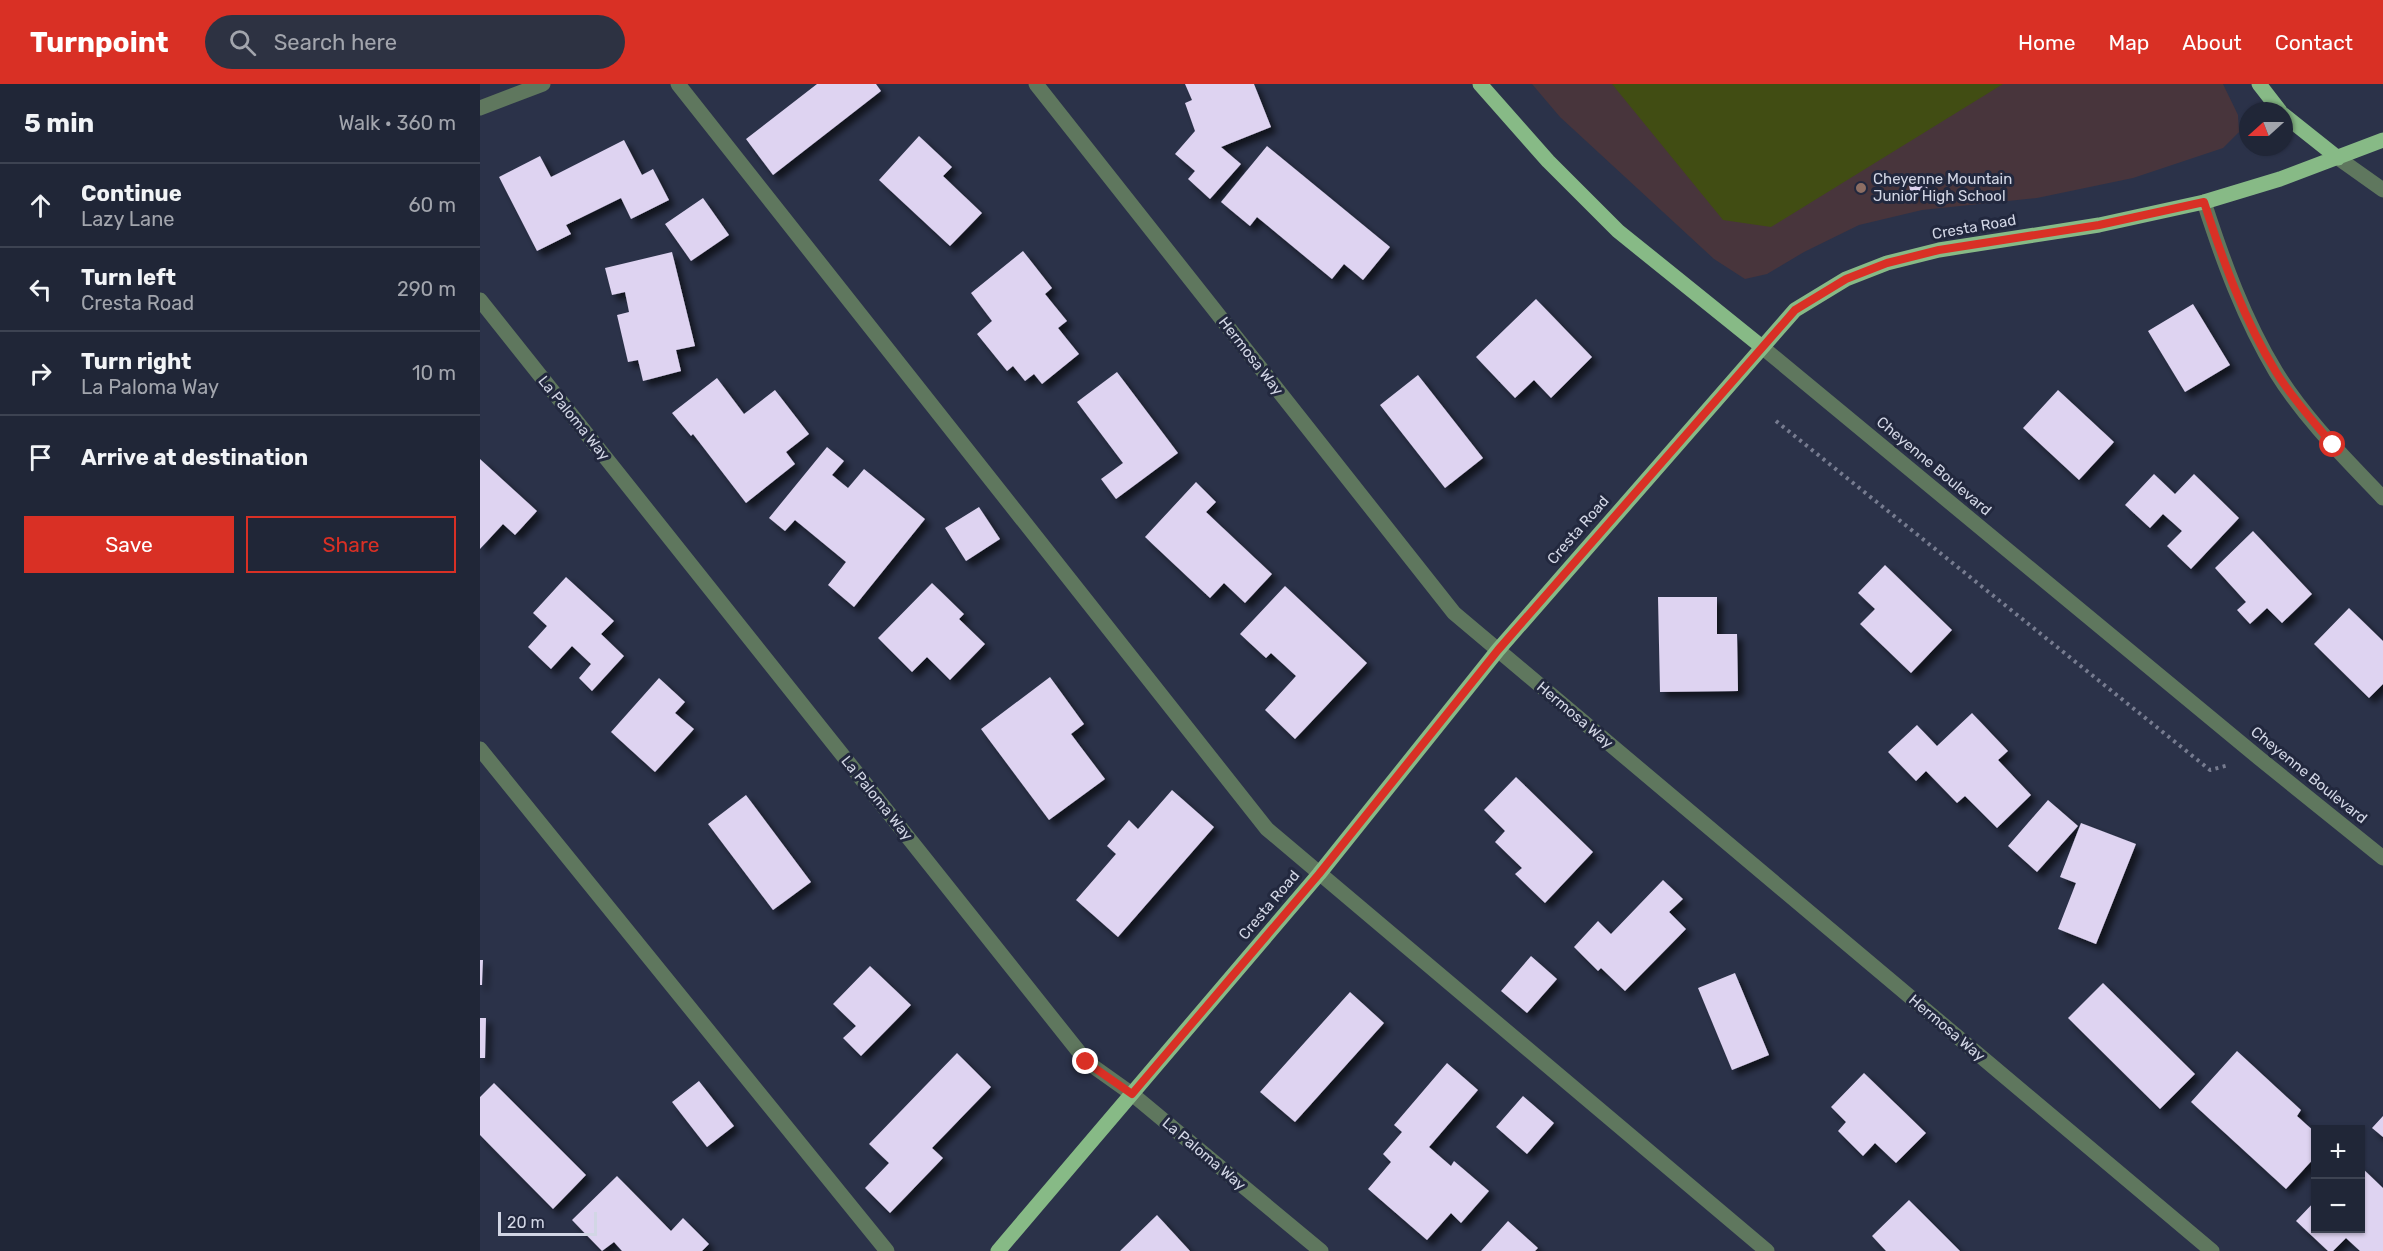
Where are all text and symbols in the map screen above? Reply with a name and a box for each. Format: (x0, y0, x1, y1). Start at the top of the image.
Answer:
search box (205, 15, 625, 69)
text: Turnpoint (30, 26, 169, 59)
icon: search (226, 26, 259, 59)
text: Search here (274, 29, 397, 56)
text: Home (2018, 30, 2075, 55)
text: Map (2108, 30, 2149, 55)
text: About (2182, 30, 2242, 55)
text: Contact (2275, 30, 2353, 55)
north arrow (2239, 102, 2293, 156)
text: 5 min (24, 108, 94, 139)
text: Walk · 360 m (339, 111, 456, 135)
place label: Cheyenne Mountain Junior High School (1873, 170, 2012, 205)
text: Continue (81, 180, 182, 207)
marker: Cheyenne Mountain Junior High School (1854, 181, 1868, 195)
icon: ahead (24, 189, 57, 222)
text: 60 m (409, 193, 456, 217)
text: Lazy Lane (81, 207, 174, 231)
street label: Cresta Road (1931, 211, 2017, 243)
text: Turn left (81, 264, 176, 291)
icon: left (24, 273, 57, 306)
text: 290 m (397, 277, 456, 301)
text: Cresta Road (81, 291, 194, 315)
street label: Hermosa Way (1215, 313, 1287, 399)
text: Turn right (81, 348, 191, 375)
icon: right (24, 357, 57, 390)
text: 10 m (412, 361, 456, 385)
street label: La Paloma Way (534, 372, 614, 464)
text: La Paloma Way (81, 375, 219, 399)
street label: Cheyenne Boulevard (1873, 413, 1995, 519)
route start (2319, 431, 2345, 457)
icon: arrive (24, 441, 57, 474)
text: Arrive at destination (81, 444, 308, 471)
street label: Cresta Road (1543, 492, 1613, 568)
button: Save (24, 516, 234, 573)
button: Share (246, 516, 456, 573)
street label: Hermosa Way (1533, 678, 1617, 752)
street label: Cheyenne Boulevard (2247, 723, 2371, 827)
street label: La Paloma Way (837, 752, 917, 844)
street label: Cresta Road (1235, 867, 1303, 943)
street label: Hermosa Way (1905, 991, 1989, 1065)
route end (1072, 1048, 1098, 1074)
street label: La Paloma Way (1159, 1114, 1249, 1194)
map controls (2311, 1125, 2365, 1233)
button: + (2311, 1125, 2365, 1179)
button: − (2311, 1179, 2365, 1233)
scale bar (498, 1209, 597, 1236)
text: 20 m (507, 1213, 545, 1232)

